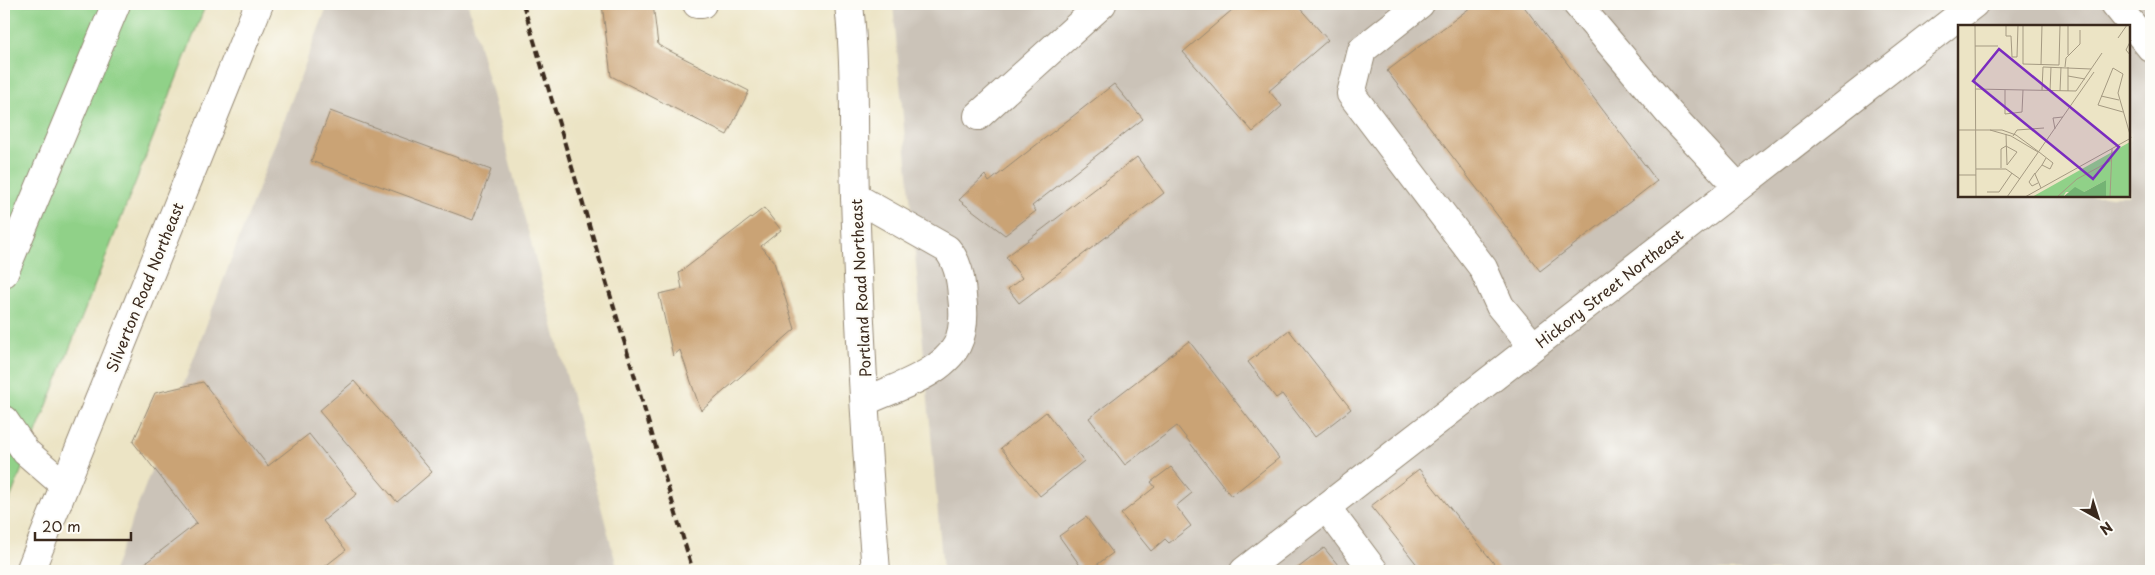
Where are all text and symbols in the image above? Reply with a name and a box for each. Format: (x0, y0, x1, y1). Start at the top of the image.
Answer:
inset map (1958, 25, 2130, 198)
street label: Portland Road Northeast (844, 198, 876, 378)
street label: Silverton Road Northeast (99, 199, 189, 375)
street label: Hickory Street Northeast (1530, 223, 1688, 353)
north arrow (2072, 492, 2122, 542)
scale bar (35, 510, 131, 542)
text: 20 m (42, 514, 81, 537)
text: N (2096, 517, 2117, 540)

